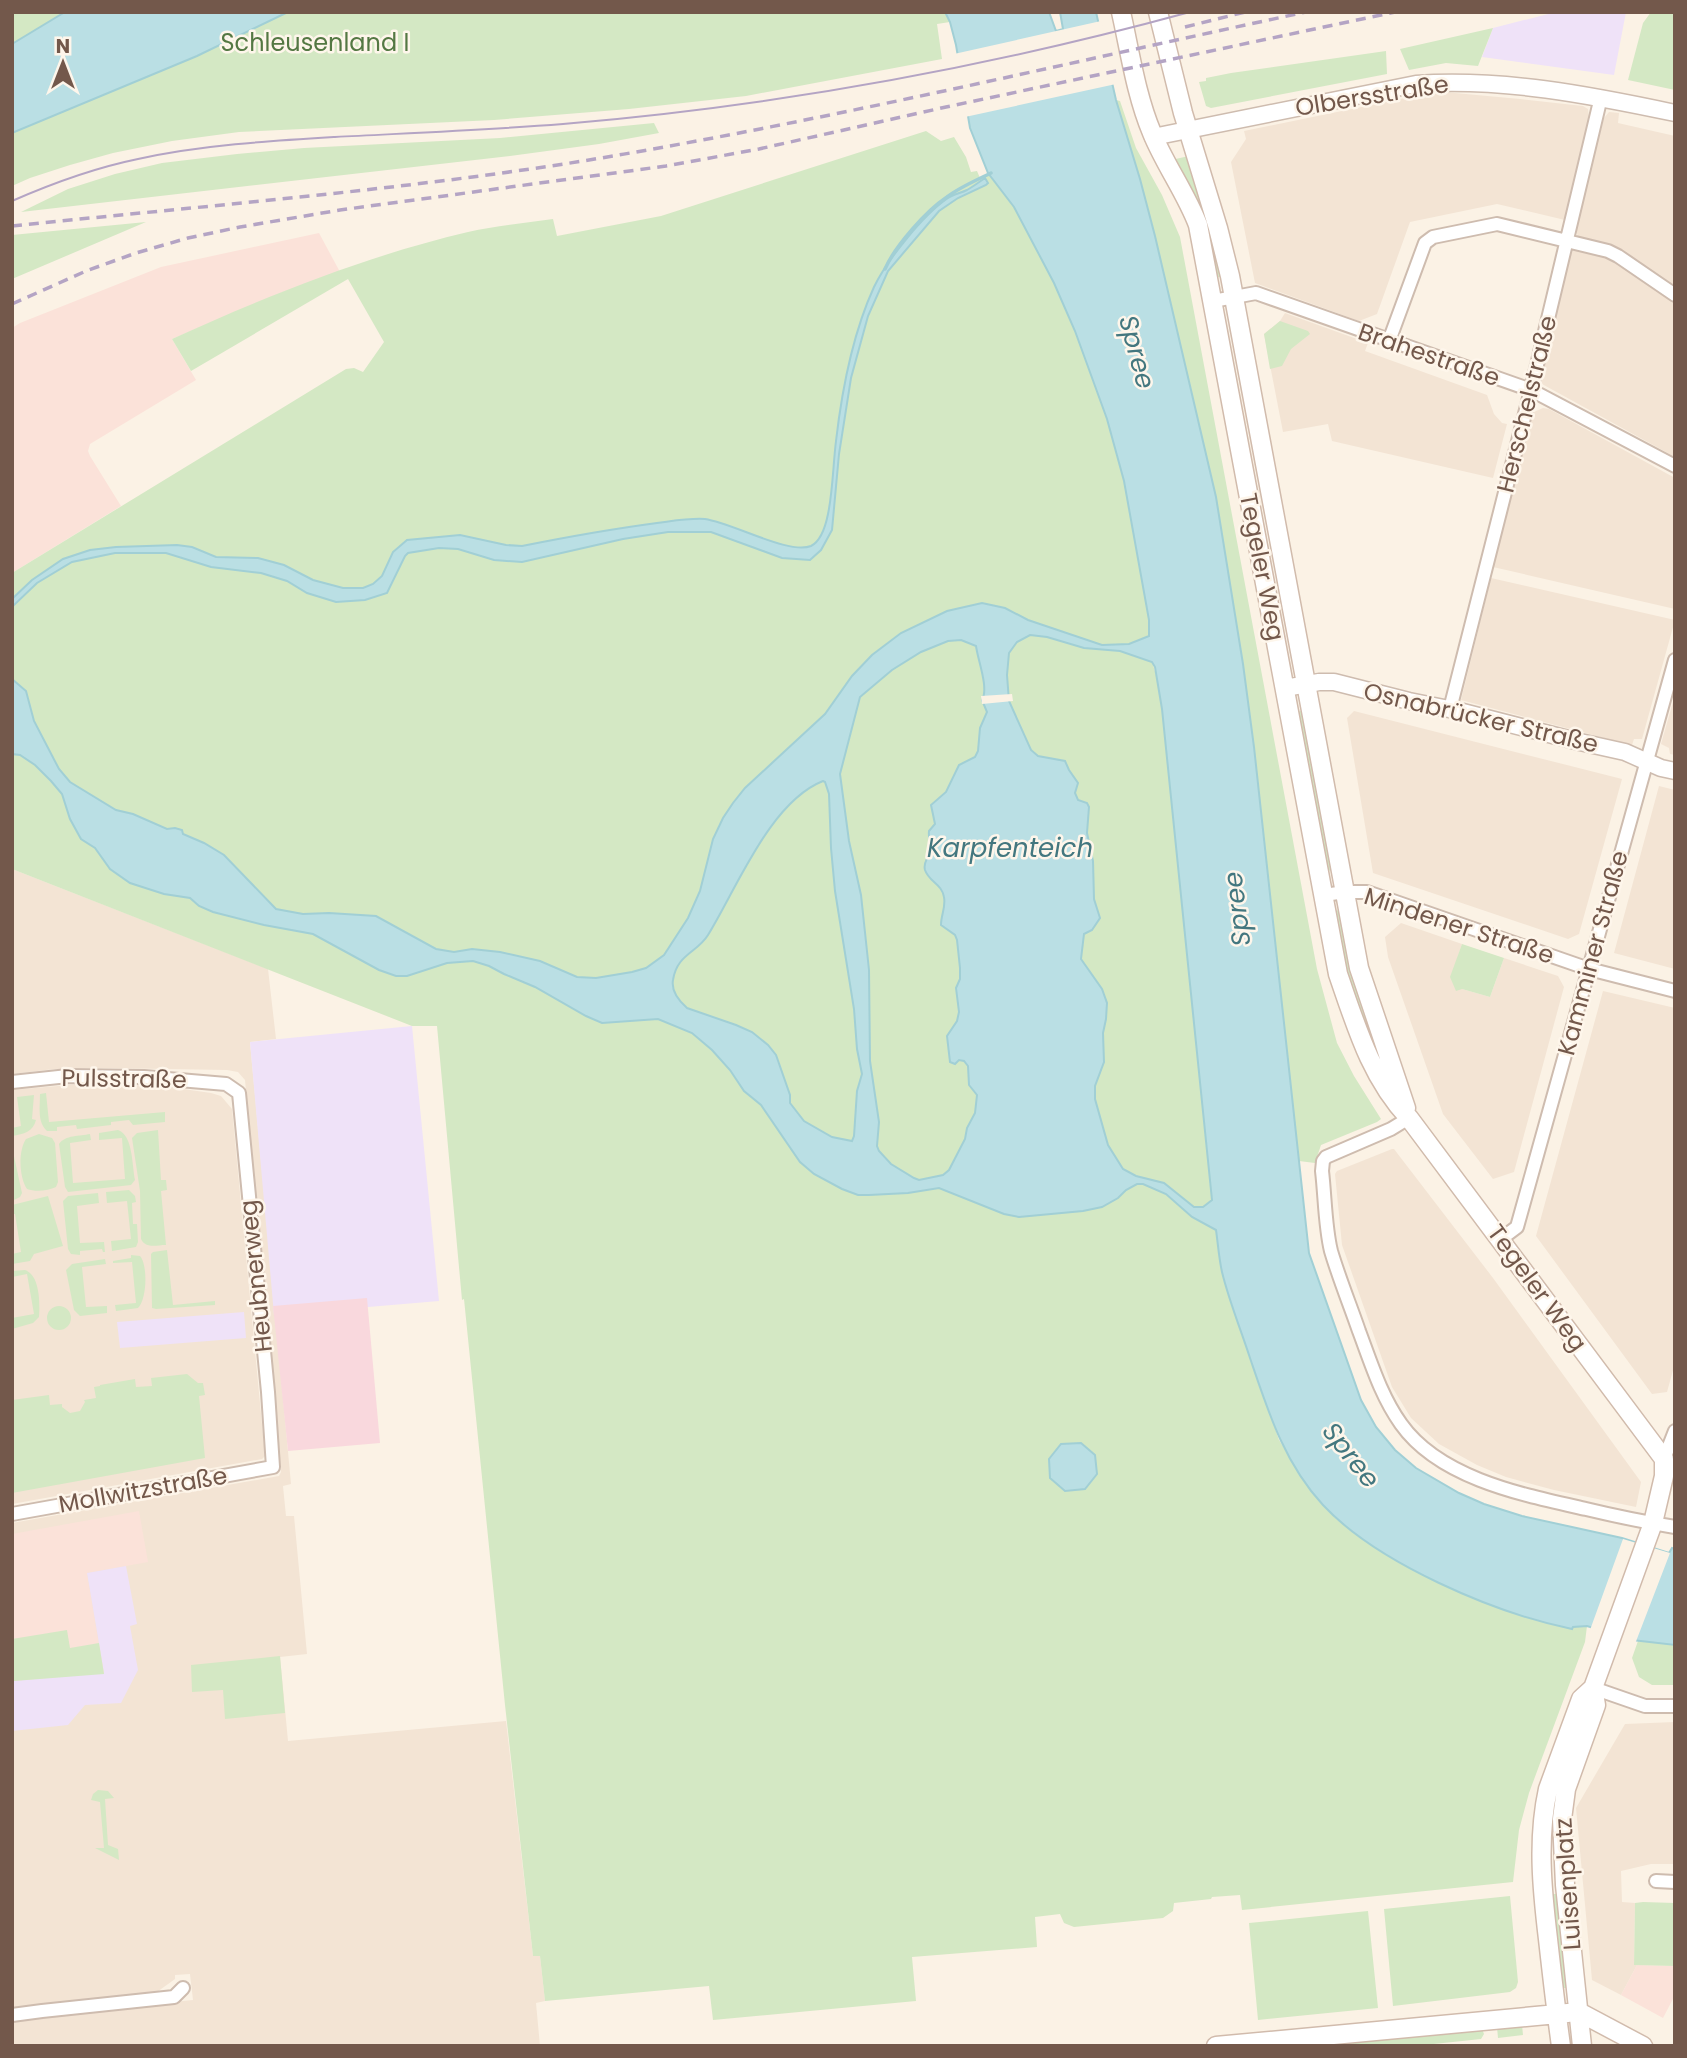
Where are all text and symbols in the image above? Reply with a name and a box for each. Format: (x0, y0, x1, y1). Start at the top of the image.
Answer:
park label: Schleusenland I (221, 26, 409, 59)
north arrow (28, 28, 98, 98)
text: N (56, 33, 70, 60)
street label: Olbersstraße (1293, 67, 1451, 124)
water label: Spree (1110, 311, 1164, 393)
street label: Herschelstraße (1489, 312, 1564, 496)
street label: Brahestraße (1354, 315, 1504, 394)
street label: Tegeler Weg (1232, 490, 1293, 643)
street label: Osnabrücker Straße (1361, 674, 1602, 761)
water label: Karpfenteich (927, 830, 1093, 866)
street label: Kamminer Straße (1549, 847, 1636, 1059)
water label: Spree (1215, 870, 1259, 948)
street label: Mindener Straße (1360, 879, 1558, 972)
street label: Pulsstraße (61, 1061, 187, 1096)
street label: Heubnerweg (231, 1198, 280, 1354)
street label: Tegeler Weg (1480, 1217, 1595, 1358)
water label: Spree (1314, 1415, 1388, 1495)
street label: Mollwitzstraße (56, 1458, 230, 1521)
street label: Luisenplatz (1546, 1817, 1589, 1951)

